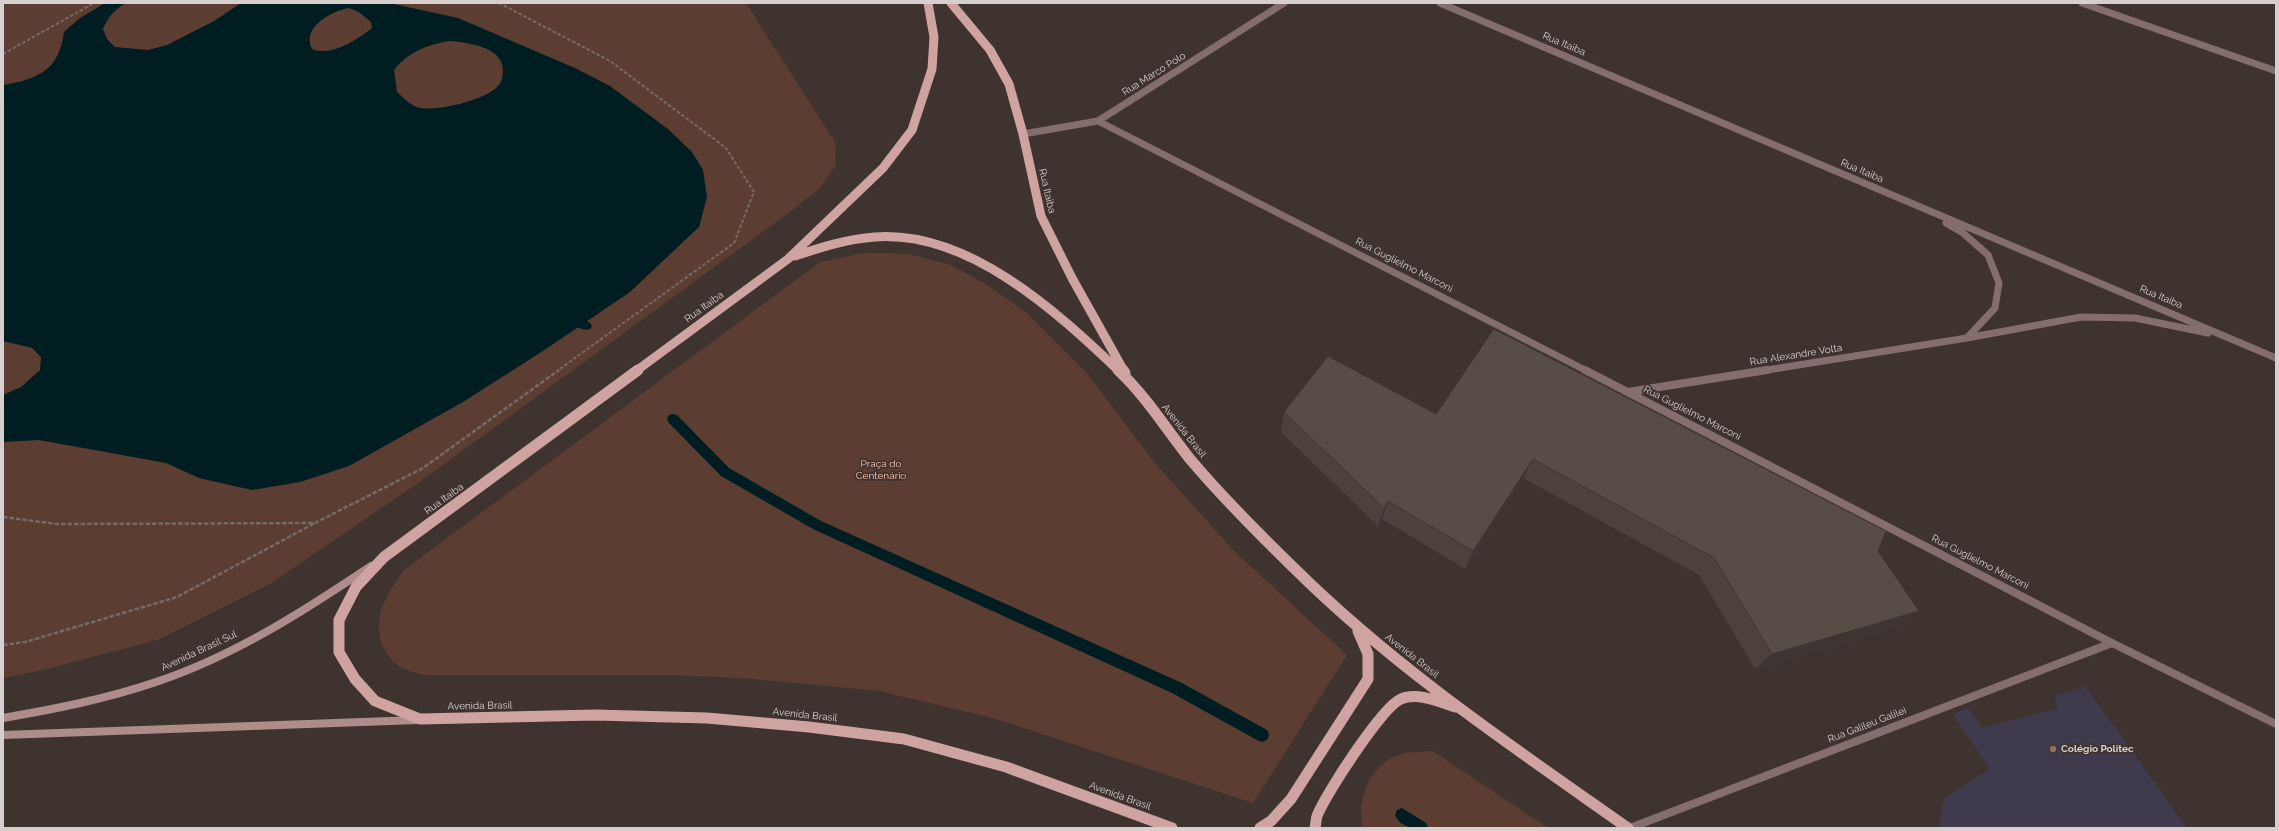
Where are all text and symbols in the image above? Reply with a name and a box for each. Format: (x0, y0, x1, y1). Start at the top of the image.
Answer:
street label: Rua Itaiba (1541, 30, 1587, 58)
street label: Rua Marco Polo (1120, 50, 1188, 98)
street label: Rua Itaiba (1839, 157, 1885, 185)
street label: Rua Itaiba (1036, 168, 1058, 214)
street label: Rua Guglielmo Marconi (1353, 235, 1455, 295)
street label: Rua Itaiba (2138, 283, 2184, 311)
street label: Rua Itaiba (682, 289, 726, 325)
street label: Rua Alexandre Volta (1749, 342, 1843, 368)
street label: Rua Guglielmo Marconi (1641, 383, 1743, 443)
street label: Avenida Brasil (1159, 402, 1209, 460)
park label: Praça do Centenário (856, 458, 906, 482)
street label: Rua Itaiba (422, 481, 466, 517)
street label: Rua Guglielmo Marconi (1929, 532, 2031, 592)
street label: Avenida Brasil Sul (159, 628, 239, 674)
street label: Avenida Brasil (1383, 631, 1441, 681)
street label: Avenida Brasil (447, 699, 513, 713)
street label: Rua Galileu Galilei (1826, 704, 1908, 746)
street label: Avenida Brasil (772, 706, 838, 724)
place label: Colégio Politec (2061, 743, 2134, 755)
marker: Colégio Politec (2048, 744, 2058, 754)
street label: Avenida Brasil (1087, 779, 1153, 813)

